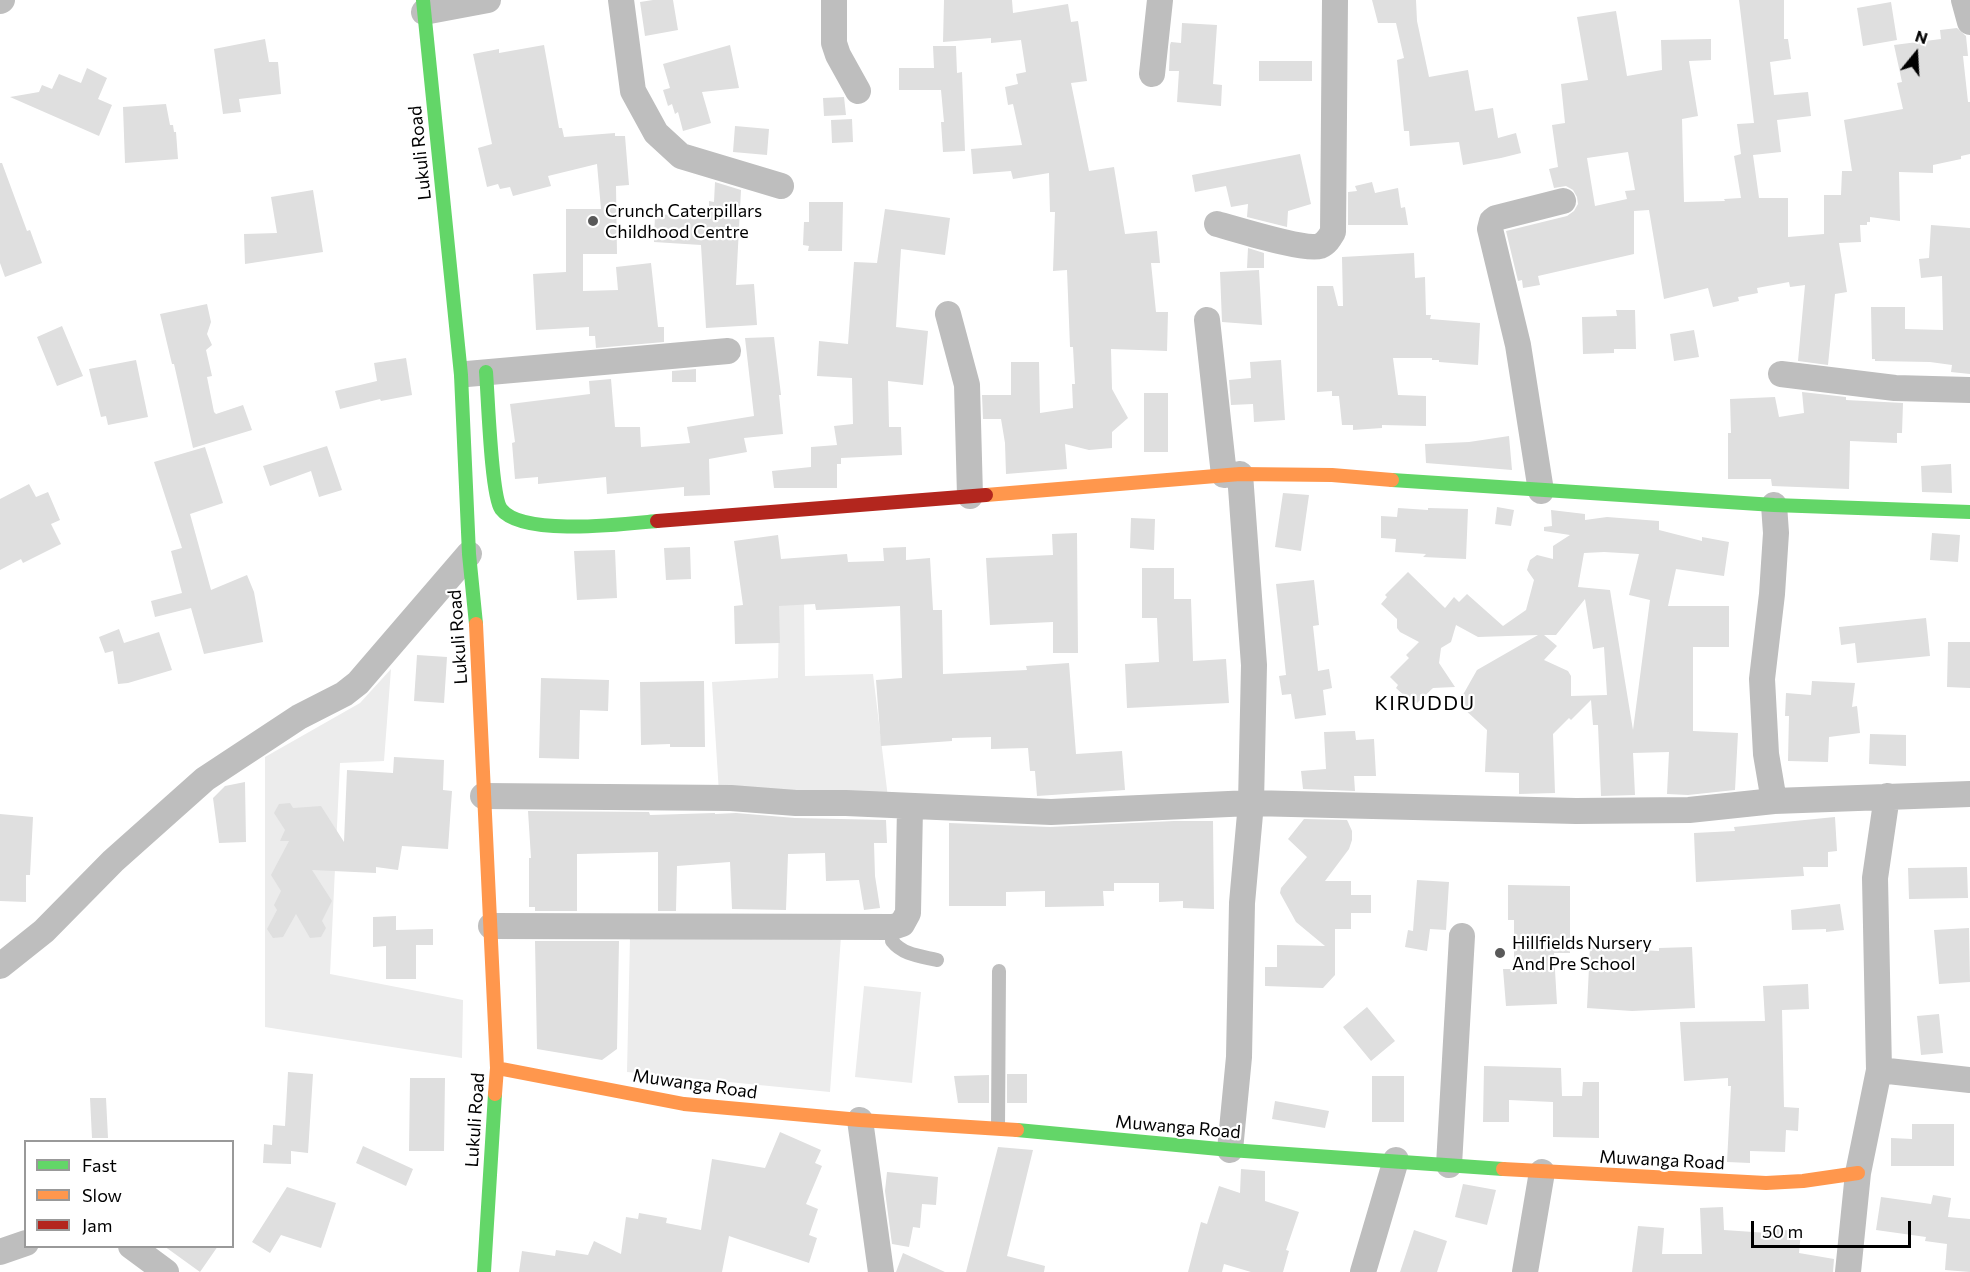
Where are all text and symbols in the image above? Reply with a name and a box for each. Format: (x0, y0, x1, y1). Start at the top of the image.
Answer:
north arrow (1886, 24, 1946, 84)
text: N (1913, 26, 1930, 47)
street label: Lukuli Road (404, 105, 436, 201)
place label: Crunch Caterpillars Childhood Centre (605, 200, 762, 242)
marker: Crunch Caterpillars Childhood Centre (586, 214, 600, 228)
street label: Lukuli Road (444, 589, 472, 685)
district label: KIRUDDU (1374, 691, 1476, 715)
place label: Hillfields Nursery And Pre School (1512, 932, 1652, 974)
marker: Hillfields Nursery And Pre School (1493, 946, 1507, 960)
street label: Muwanga Road (631, 1065, 759, 1103)
street label: Lukuli Road (461, 1072, 489, 1168)
street label: Muwanga Road (1114, 1111, 1242, 1143)
legend (24, 1140, 234, 1248)
street label: Muwanga Road (1599, 1146, 1725, 1174)
text: Fast (82, 1154, 117, 1176)
text: Slow (82, 1184, 122, 1206)
scale bar (1754, 1209, 1914, 1247)
text: Jam (82, 1214, 112, 1236)
text: 50 m (1762, 1220, 1803, 1242)

